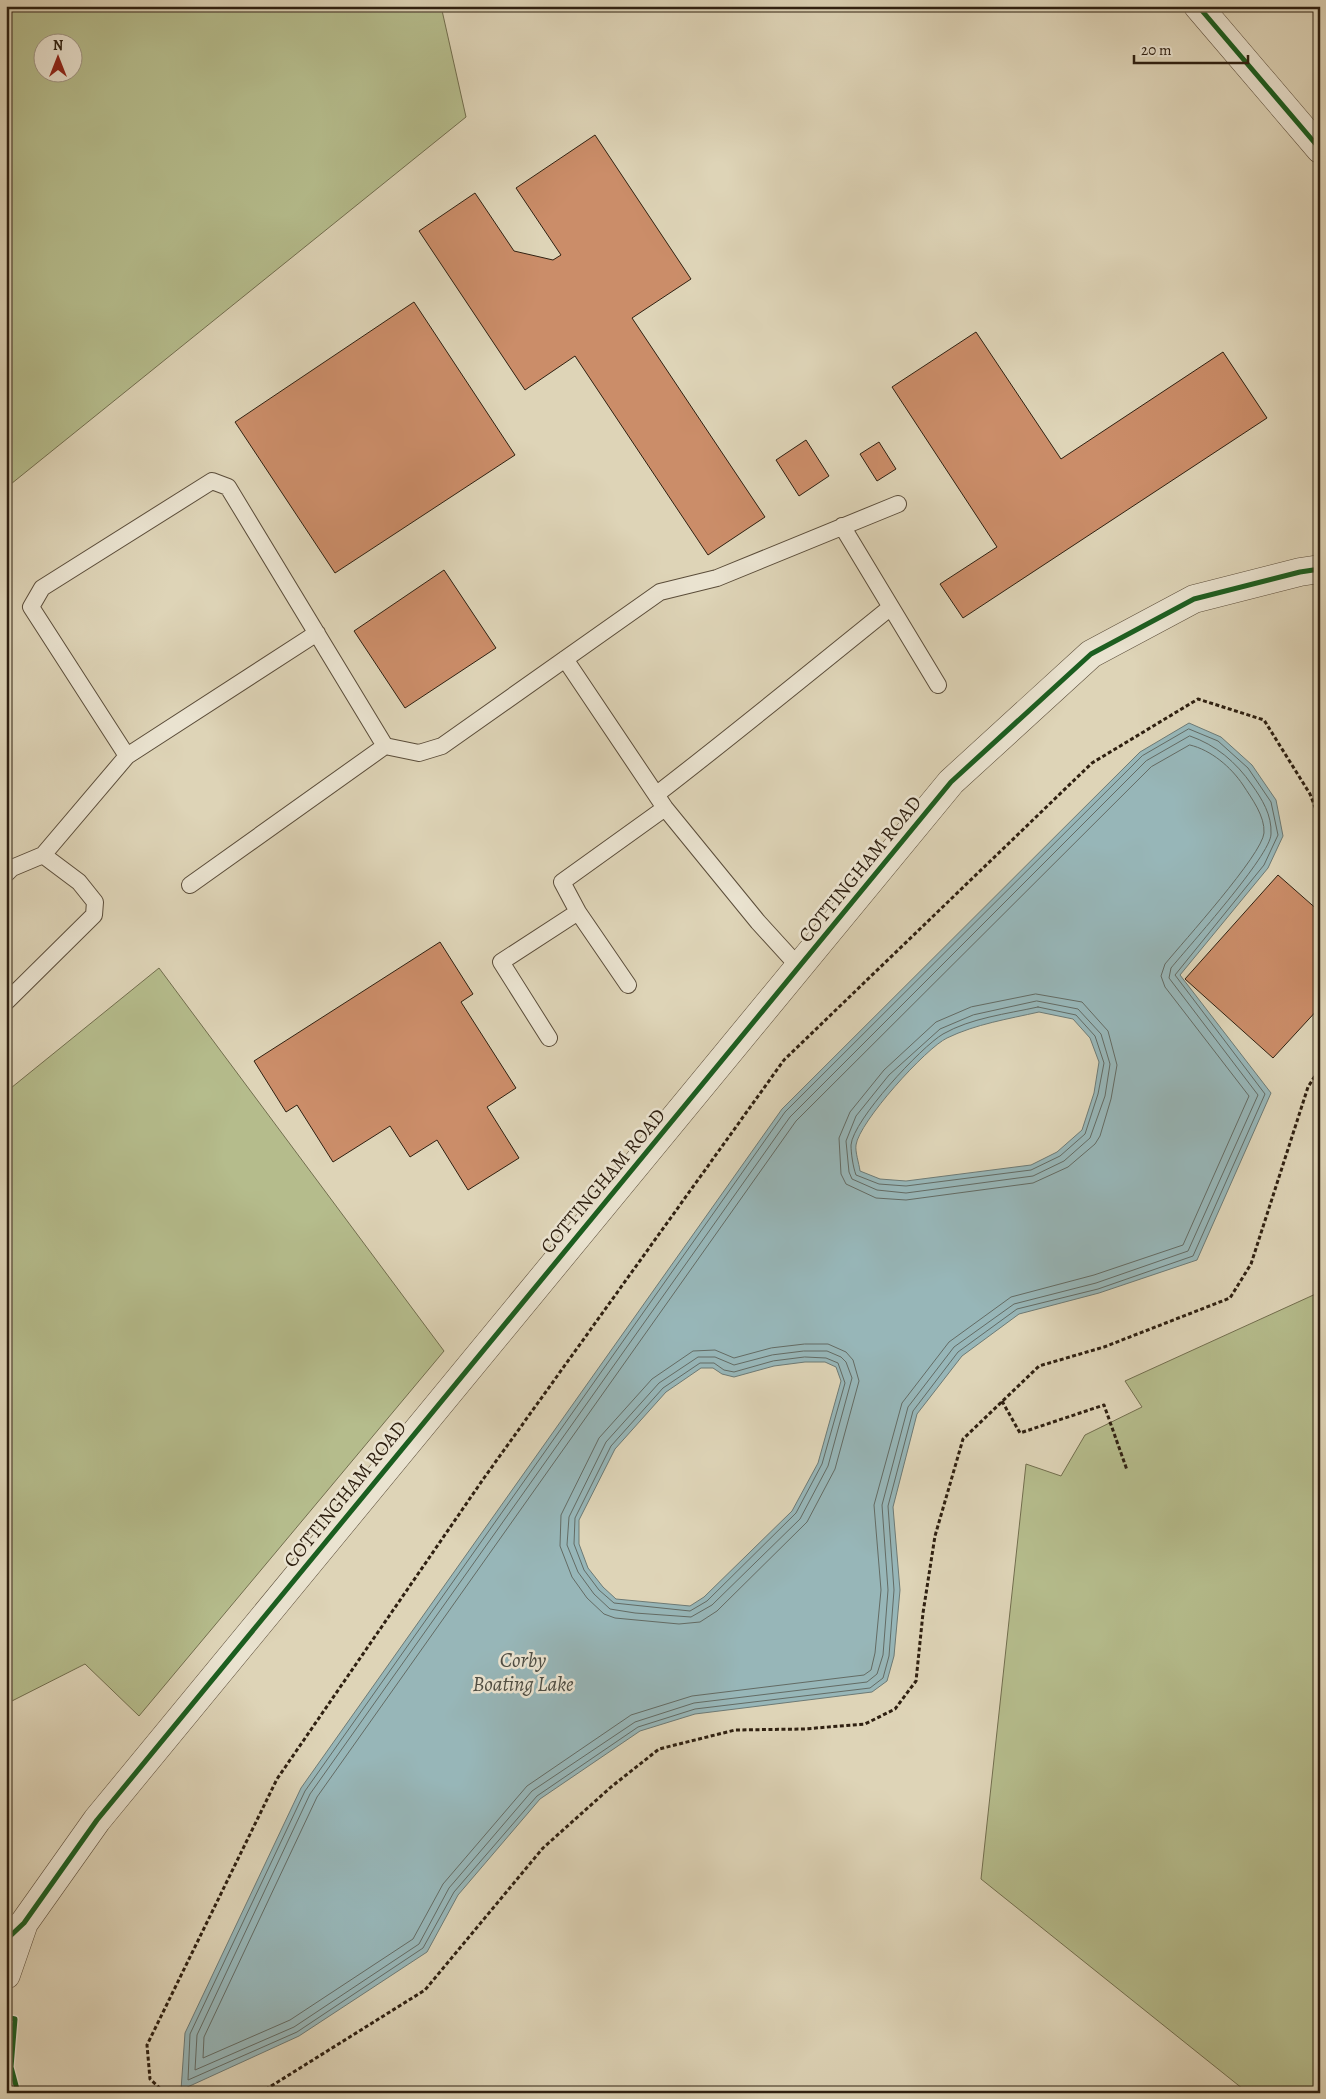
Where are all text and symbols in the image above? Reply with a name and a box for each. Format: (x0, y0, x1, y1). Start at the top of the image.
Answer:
north arrow (32, 32, 82, 82)
scale bar (1134, 32, 1247, 64)
text: N (53, 36, 63, 55)
text: 20 m (1141, 40, 1172, 60)
street label: COTTINGHAM ROAD (792, 790, 928, 948)
street label: COTTINGHAM ROAD (534, 1103, 672, 1259)
street label: COTTINGHAM ROAD (277, 1415, 413, 1573)
water label: Corby Boating Lake (472, 1646, 574, 1698)

